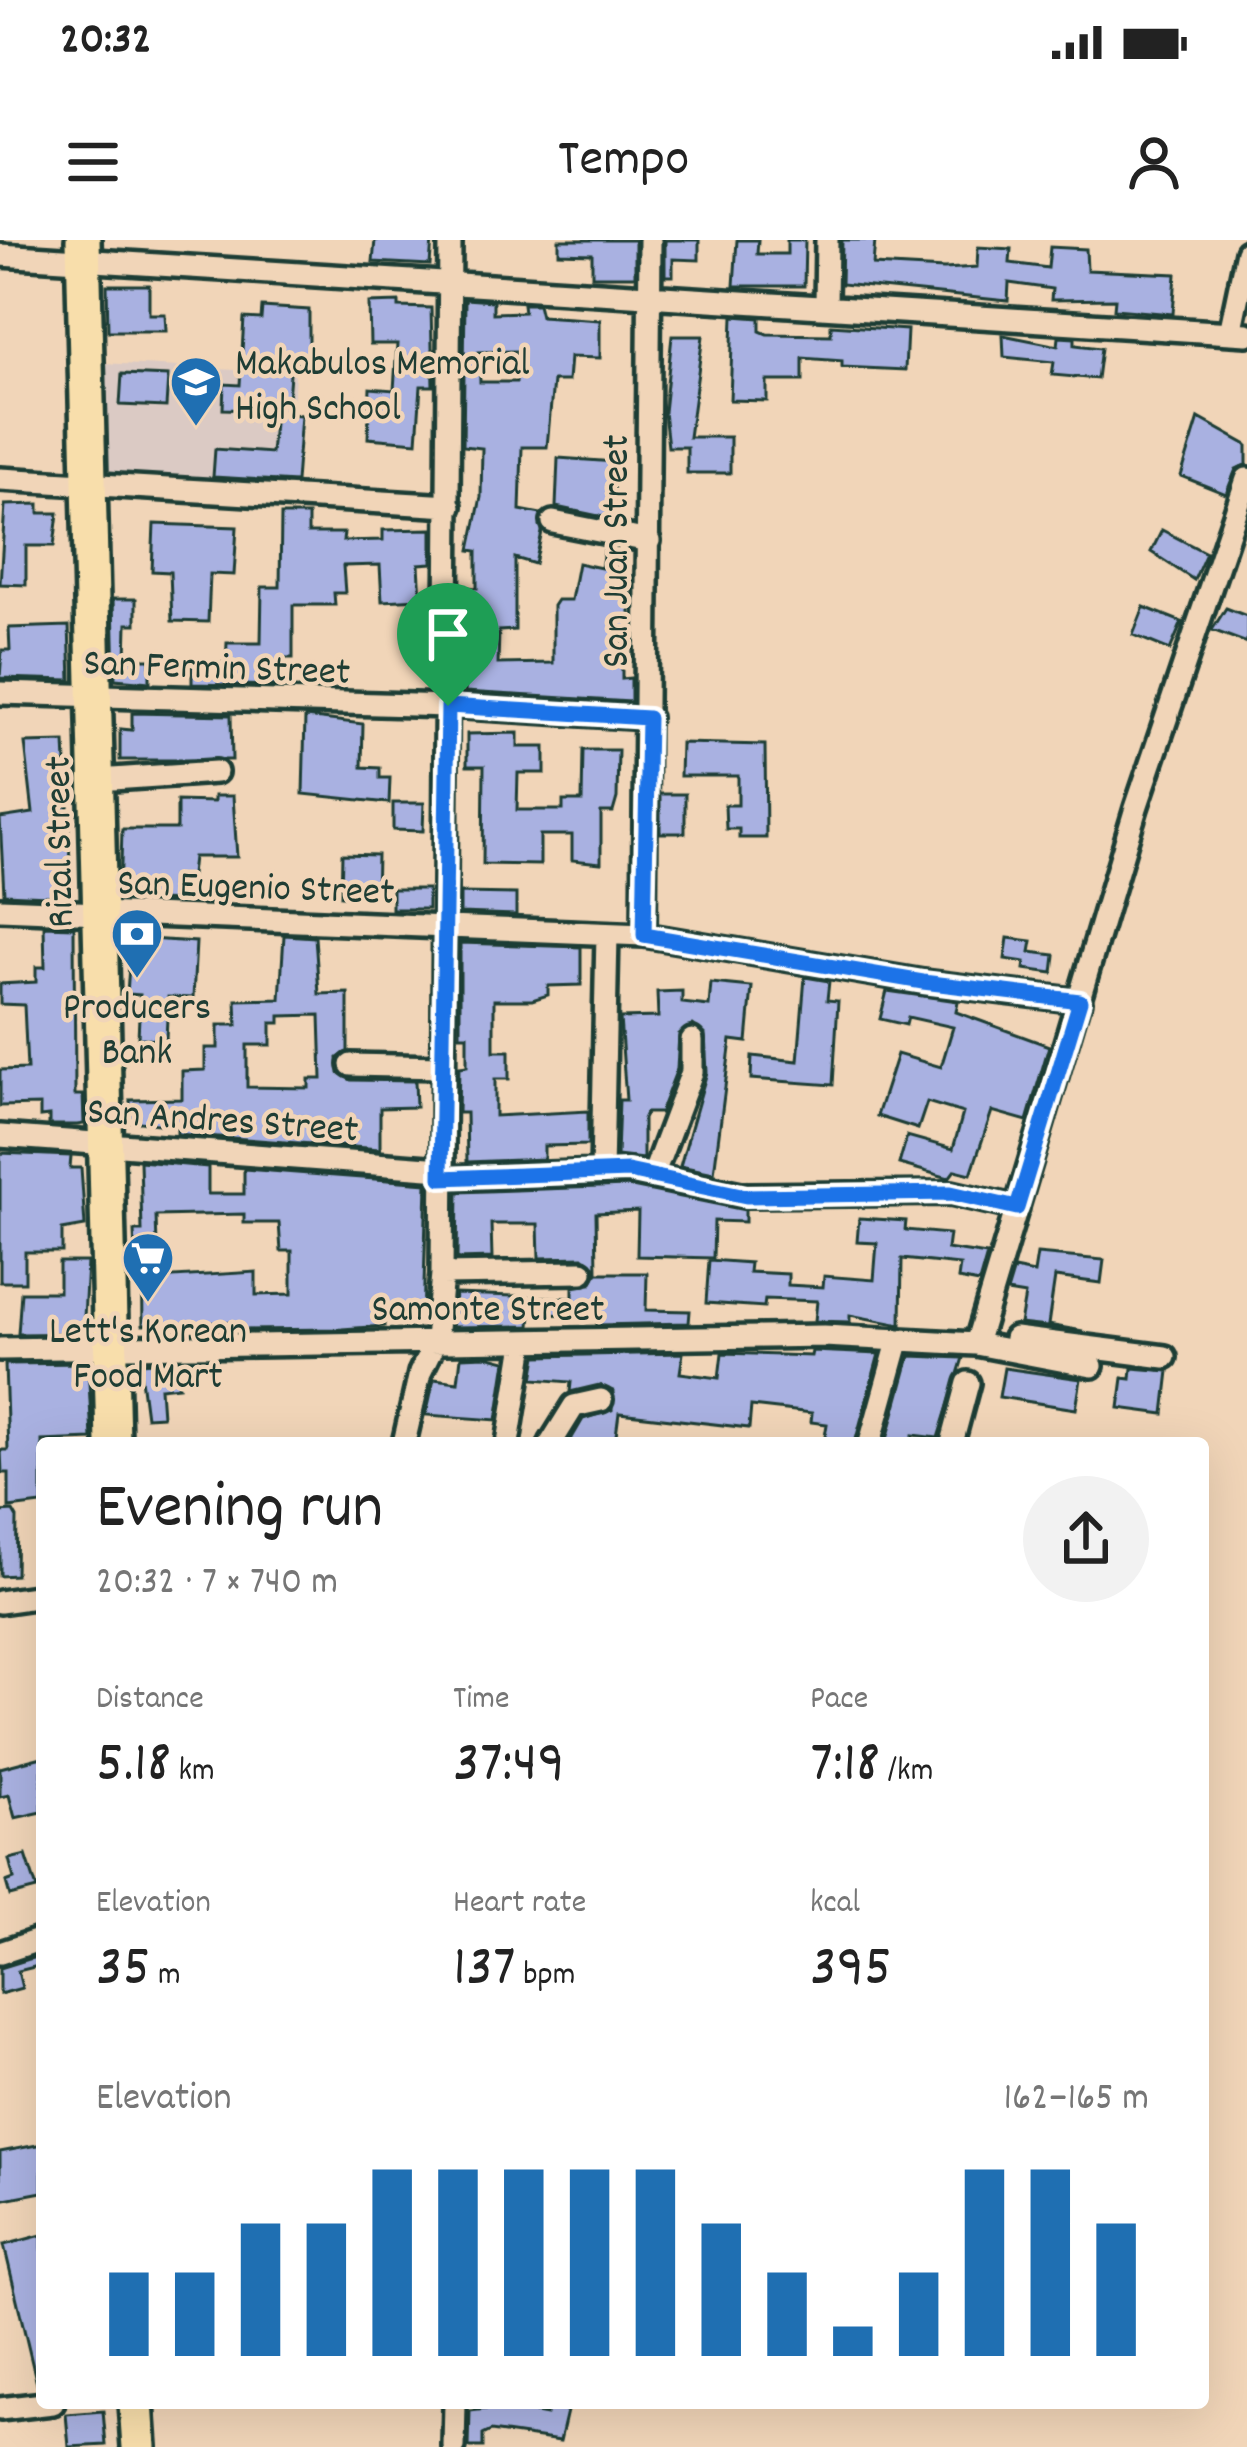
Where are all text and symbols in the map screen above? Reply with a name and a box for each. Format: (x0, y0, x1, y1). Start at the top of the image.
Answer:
text: 20:32 (60, 10, 151, 74)
text: Tempo (558, 124, 689, 201)
icon: menu (60, 129, 126, 195)
icon: person (1121, 129, 1187, 195)
place label: Makabulos Memorial High School (235, 339, 529, 439)
school or university icon: Makabulos Memorial High School (168, 354, 224, 428)
street label: San Juan Street (592, 434, 647, 668)
pin (397, 583, 499, 706)
icon: arrive (415, 601, 481, 667)
street label: San Fermin Street (82, 638, 351, 703)
street label: Rizal Street (34, 755, 91, 928)
street label: San Eugenio Street (116, 858, 395, 923)
bank icon: Producers Bank (109, 906, 165, 980)
place label: Producers Bank (63, 983, 211, 1083)
street label: San Andres Street (85, 1087, 360, 1160)
supermarket icon: Lett's Korean Food Mart (120, 1230, 176, 1304)
street label: Samonte Street (372, 1285, 604, 1340)
place label: Lett's Korean Food Mart (49, 1307, 247, 1407)
text: Evening run (96, 1465, 383, 1559)
button: share (1023, 1476, 1149, 1602)
text: 20:32 · 7 × 740 m (96, 1557, 338, 1612)
text: Distance (96, 1677, 204, 1724)
text: Time (453, 1677, 509, 1724)
text: Pace (810, 1677, 868, 1724)
text: 5.18 (96, 1724, 171, 1810)
text: 37:49 (453, 1724, 565, 1810)
text: 7:18 (810, 1724, 880, 1810)
text: km (171, 1749, 215, 1796)
text: /km (880, 1749, 933, 1796)
text: Elevation (96, 1881, 211, 1928)
text: Heart rate (453, 1881, 586, 1928)
text: kcal (810, 1881, 860, 1928)
text: 35 (96, 1928, 150, 2014)
text: 137 (453, 1928, 516, 2014)
text: 395 (810, 1928, 892, 2014)
text: m (150, 1953, 181, 2000)
text: bpm (516, 1953, 576, 2000)
text: Elevation (96, 2073, 232, 2128)
text: 162–165 m (1004, 2073, 1149, 2128)

